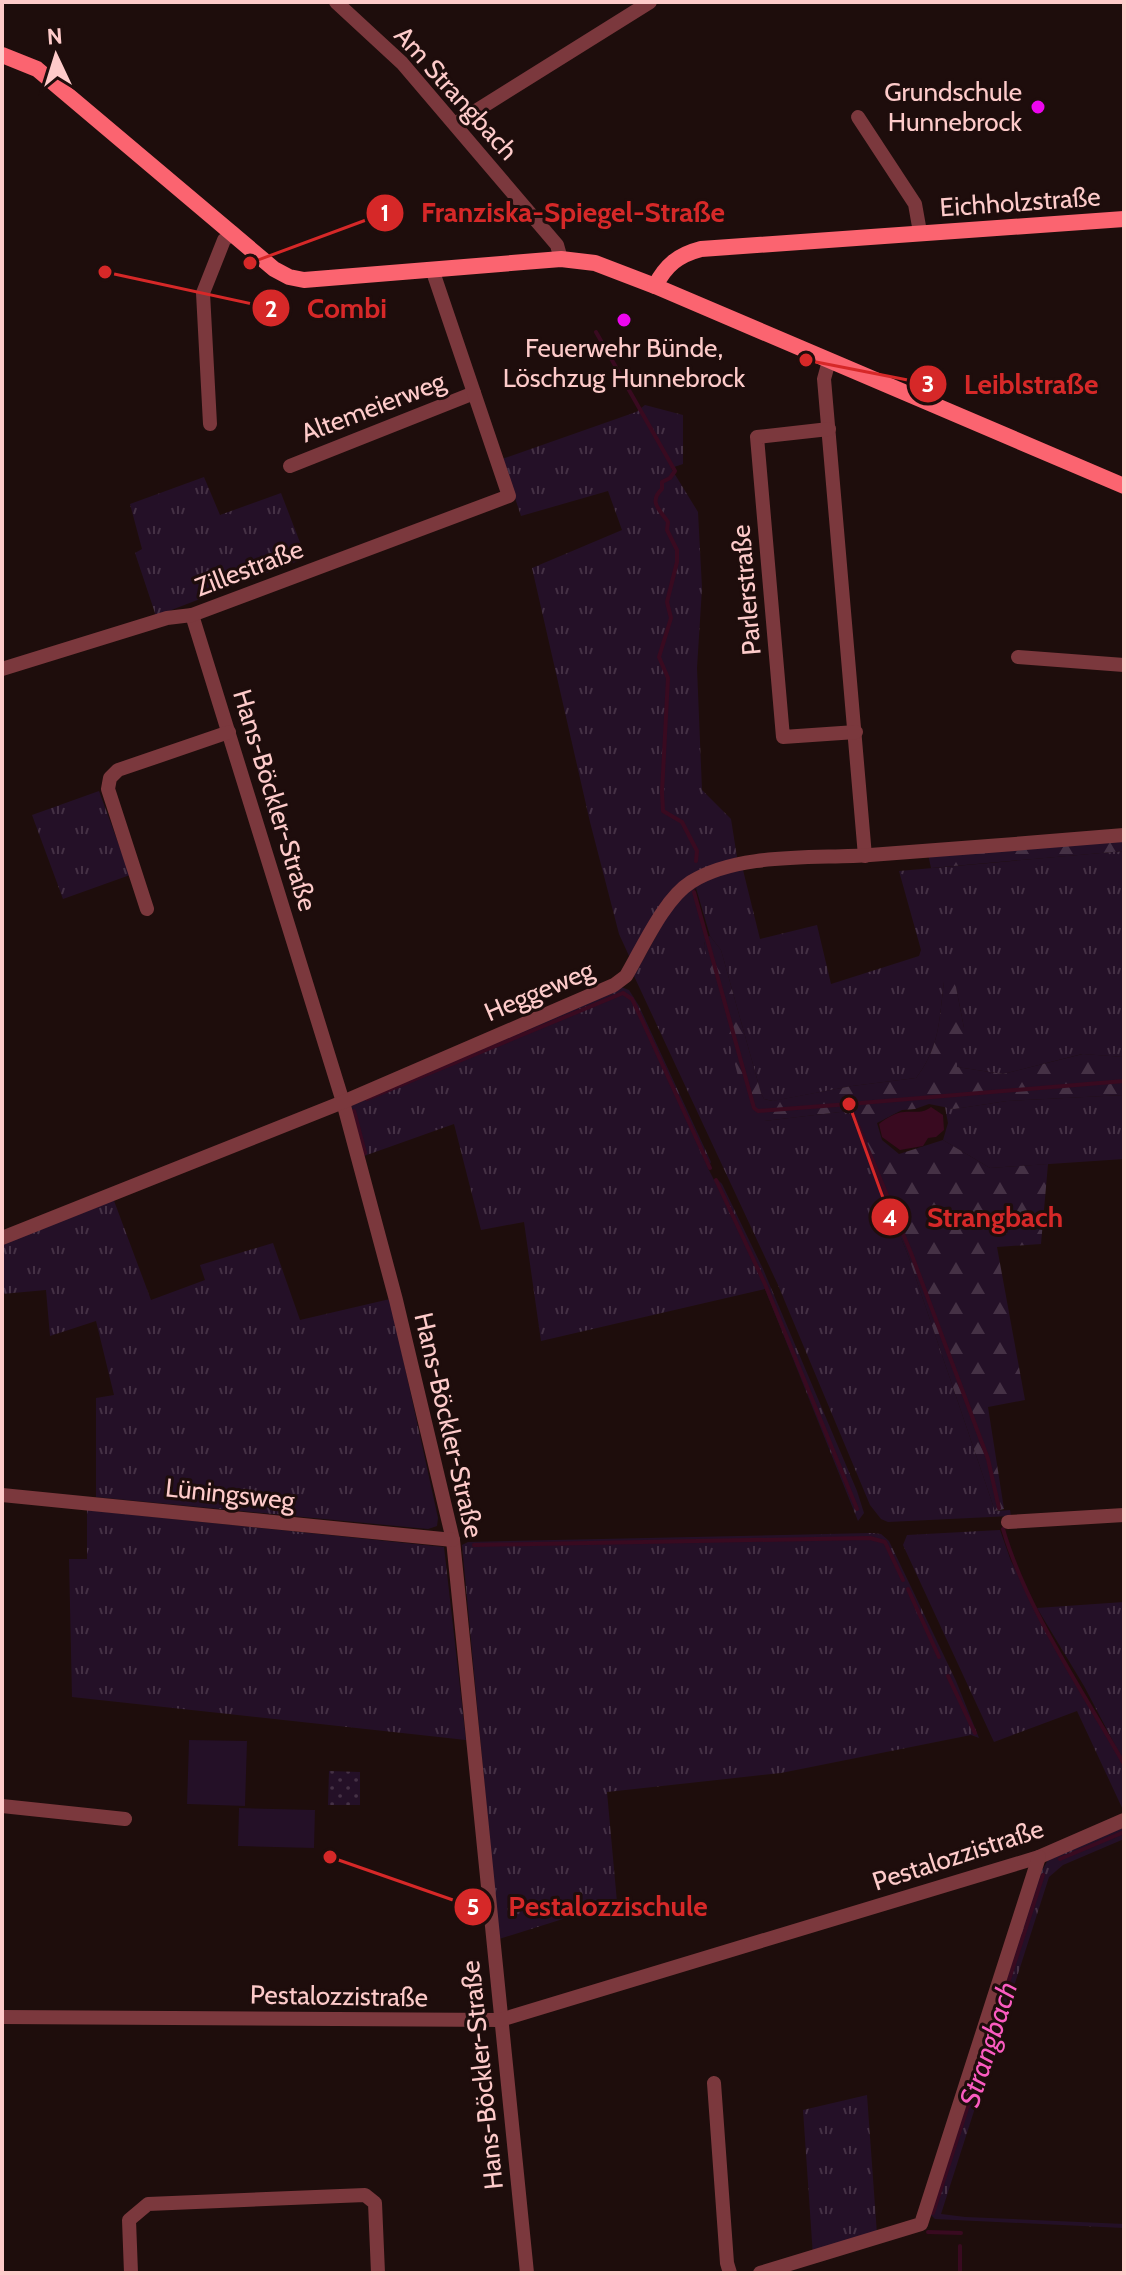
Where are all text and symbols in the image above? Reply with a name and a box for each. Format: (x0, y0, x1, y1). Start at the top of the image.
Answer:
north arrow (16, 16, 96, 96)
street label: Am Strangbach (388, 19, 524, 167)
text: N (46, 23, 63, 51)
place label: Grundschule Hunnebrock (884, 76, 1022, 138)
marker: Grundschule Hunnebrock (1029, 98, 1047, 116)
street label: Eichholzstraße (938, 180, 1102, 224)
callout: Franziska-Spiegel-Straße (365, 187, 741, 239)
text: Franziska-Spiegel-Straße (421, 195, 725, 229)
text: 1 (381, 198, 389, 227)
callout: Combi (251, 282, 403, 334)
text: Combi (307, 291, 387, 325)
text: 2 (265, 294, 277, 323)
marker: Feuerwehr Bünde, Löschzug Hunnebrock (615, 311, 633, 329)
place label: Feuerwehr Bünde, Löschzug Hunnebrock (503, 332, 746, 394)
callout: Leiblstraße (908, 358, 1114, 410)
street label: Altemeierweg (296, 364, 451, 449)
text: Leiblstraße (964, 367, 1098, 401)
text: 3 (922, 369, 934, 398)
street label: Parlerstraße (724, 523, 768, 657)
street label: Zillestraße (190, 533, 308, 603)
street label: Hans-Böckler-Straße (226, 685, 324, 915)
street label: Heggeweg (480, 953, 599, 1028)
callout: Strangbach (870, 1191, 1079, 1243)
text: Strangbach (927, 1200, 1063, 1234)
text: 4 (883, 1203, 897, 1232)
street label: Hans-Böckler-Straße (408, 1309, 490, 1541)
street label: Lüningsweg (164, 1471, 297, 1517)
street label: Pestalozzistraße (868, 1812, 1048, 1898)
callout: Pestalozzischule (453, 1881, 724, 1933)
text: Pestalozzischule (508, 1889, 708, 1923)
text: 5 (467, 1892, 479, 1921)
street label: Hans-Böckler-Straße (454, 1959, 510, 2191)
water label: Strangbach (952, 1977, 1024, 2111)
street label: Pestalozzistraße (250, 1978, 428, 2014)

